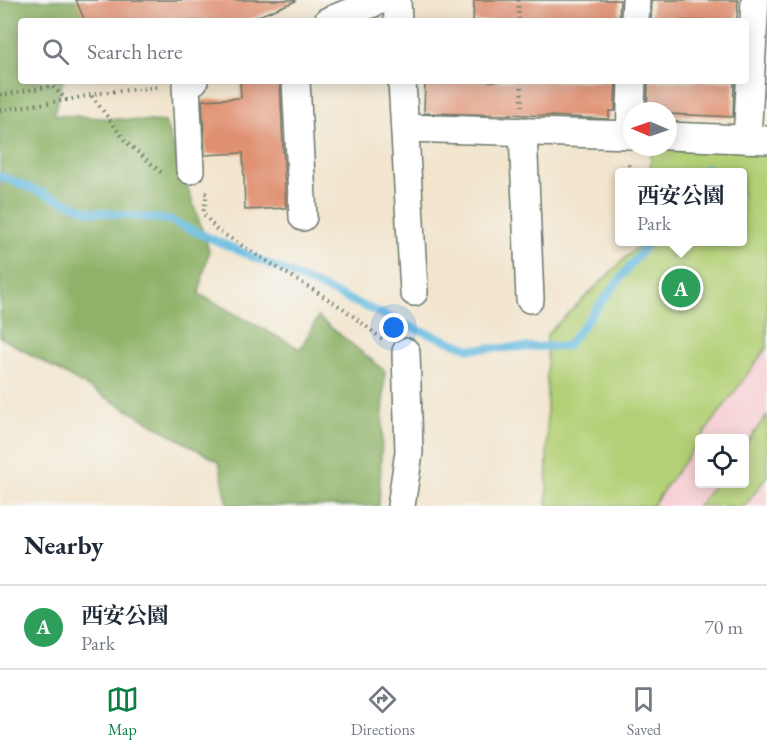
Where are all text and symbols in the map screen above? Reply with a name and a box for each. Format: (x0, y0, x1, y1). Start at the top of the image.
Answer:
search box (18, 18, 749, 84)
icon: search (39, 35, 72, 68)
text: Search here (87, 37, 182, 66)
north arrow (623, 102, 677, 156)
popup (615, 168, 747, 246)
text: 西安公園 (637, 181, 725, 210)
text: Park (637, 210, 671, 236)
pin: A (662, 266, 700, 310)
your location (379, 313, 408, 342)
map controls (695, 434, 749, 488)
button: locate (695, 434, 749, 488)
text: Nearby (24, 528, 104, 562)
text: 西安公園 (81, 601, 169, 630)
text: A (36, 614, 51, 640)
text: 70 m (704, 614, 743, 640)
text: Park (81, 630, 115, 656)
tab: Map (106, 683, 139, 740)
tab: Directions (351, 683, 415, 740)
tab: Saved (627, 683, 661, 740)

